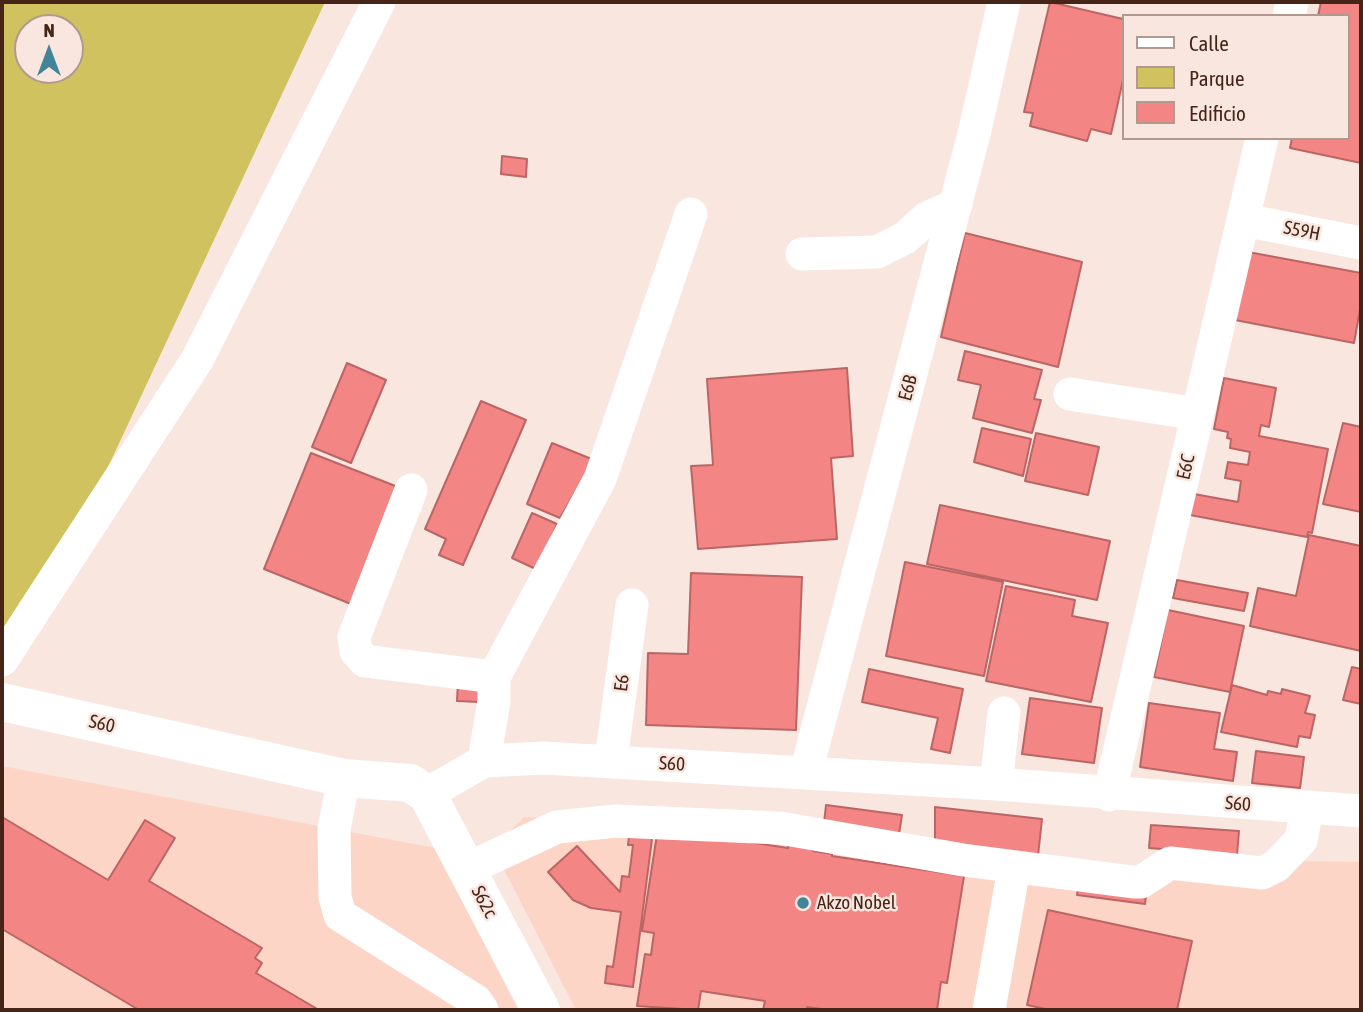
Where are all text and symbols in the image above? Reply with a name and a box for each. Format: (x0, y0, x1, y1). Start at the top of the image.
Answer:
north arrow (14, 14, 84, 84)
legend (1122, 14, 1349, 140)
text: N (43, 19, 55, 41)
text: Calle (1189, 31, 1229, 55)
text: Parque (1189, 66, 1244, 90)
text: Edificio (1189, 101, 1246, 125)
street label: S59H (1282, 216, 1322, 246)
street label: E6B (894, 372, 922, 404)
street label: E6C (1172, 452, 1200, 482)
street label: E6 (610, 673, 634, 693)
street label: S60 (87, 710, 117, 738)
street label: S60 (659, 752, 685, 776)
street label: S60 (1224, 792, 1252, 816)
street label: S62c (466, 882, 502, 922)
place label: Akzo Nobel (817, 892, 896, 914)
marker: Akzo Nobel (795, 895, 811, 911)

